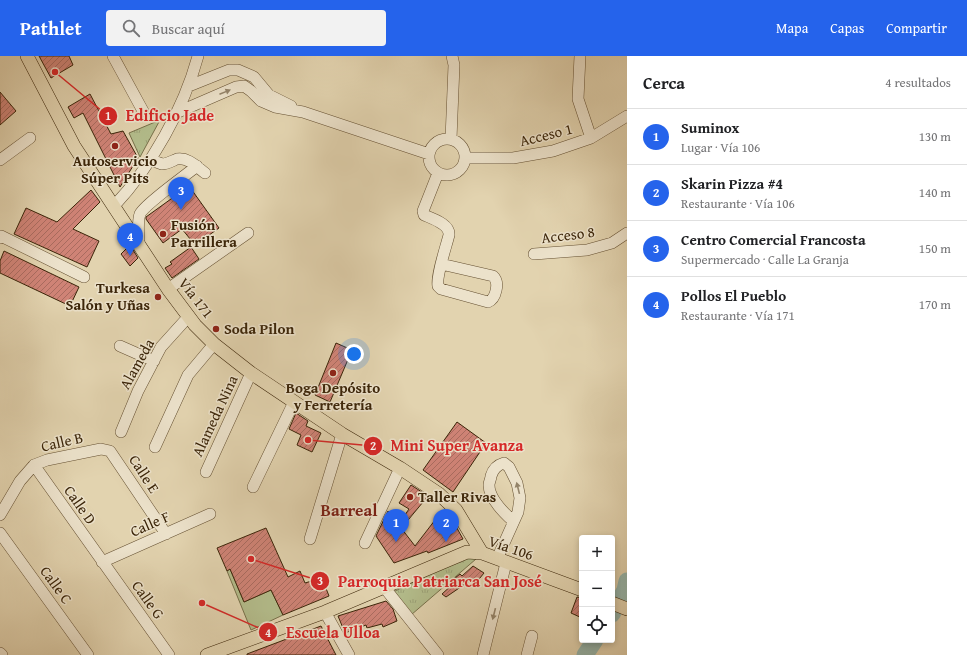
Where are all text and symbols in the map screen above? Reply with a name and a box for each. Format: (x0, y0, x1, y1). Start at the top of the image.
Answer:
search box (106, 10, 386, 46)
text: Pathlet (20, 14, 82, 42)
icon: search (120, 17, 142, 39)
text: Buscar aquí (152, 18, 225, 39)
text: Mapa (776, 18, 808, 38)
text: Capas (830, 18, 864, 38)
text: Compartir (886, 18, 947, 38)
text: Cerca (643, 70, 685, 95)
text: 4 resultados (885, 73, 951, 92)
one-way arrow (219, 88, 231, 94)
callout: Edificio Jade (98, 102, 223, 130)
text: Edificio Jade (126, 103, 214, 127)
text: 1 (105, 107, 111, 124)
text: Suminox (681, 117, 739, 138)
street label: Acceso 1 (517, 118, 574, 151)
text: 1 (653, 127, 659, 146)
text: 130 m (919, 127, 951, 146)
text: Lugar · Vía 106 (681, 138, 760, 157)
marker: Autoservicio Súper Pits (110, 141, 120, 151)
place label: Autoservicio Súper Pits (73, 150, 157, 188)
text: Skarin Pizza #4 (681, 173, 783, 194)
pin: 3 (168, 177, 194, 210)
text: 2 (653, 183, 659, 202)
text: 140 m (919, 183, 951, 202)
text: Restaurante · Vía 106 (681, 194, 795, 213)
place label: Fusión Parrillera (171, 214, 237, 252)
street label: Acceso 8 (540, 221, 596, 248)
pin: 4 (117, 223, 143, 256)
marker: Fusión Parrillera (158, 229, 168, 239)
text: Centro Comercial Francosta (681, 229, 866, 250)
text: 3 (653, 239, 659, 258)
text: 150 m (919, 239, 951, 258)
text: Supermercado · Calle La Granja (681, 250, 849, 269)
street label: Vía 171 (174, 273, 219, 322)
place label: Turkesa Salón y Uñas (66, 277, 150, 315)
text: Pollos El Pueblo (681, 285, 786, 306)
marker: Turkesa Salón y Uñas (153, 292, 163, 302)
text: 4 (653, 295, 659, 314)
text: 170 m (919, 295, 951, 314)
text: Restaurante · Vía 171 (681, 306, 795, 325)
place label: Soda Pilon (224, 318, 294, 339)
marker: Soda Pilon (211, 324, 221, 334)
street label: Alameda (114, 335, 159, 393)
your location (344, 344, 364, 364)
marker: Boga Depósito y Ferretería (328, 368, 338, 378)
street label: Alameda Nina (187, 372, 243, 460)
place label: Boga Depósito y Ferretería (286, 377, 380, 415)
street label: Calle B (39, 426, 85, 457)
callout: Mini Super Avanza (363, 432, 531, 460)
text: Mini Super Avanza (391, 433, 524, 457)
text: 2 (370, 437, 376, 454)
street label: Calle E (124, 451, 165, 497)
street label: Calle D (59, 481, 101, 528)
one-way arrow (514, 482, 520, 494)
place label: Taller Rivas (418, 486, 496, 507)
marker: Taller Rivas (405, 492, 415, 502)
district label: Barreal (321, 497, 377, 522)
street label: Calle F (127, 506, 173, 542)
pin: 1 (383, 509, 409, 542)
pin: 2 (433, 509, 459, 542)
street label: Vía 106 (486, 530, 536, 565)
map controls (579, 535, 615, 643)
button: + (579, 535, 615, 571)
street label: Calle C (36, 561, 77, 608)
callout: Parroquia Patriarca San José (310, 567, 550, 595)
text: Parroquia Patriarca San José (338, 569, 542, 593)
button: − (579, 571, 615, 607)
text: 3 (317, 572, 323, 589)
street label: Calle G (127, 576, 170, 623)
button: locate (579, 607, 615, 643)
one-way arrow (490, 608, 496, 621)
callout: Escuela Ulloa (258, 618, 388, 646)
text: Escuela Ulloa (286, 620, 381, 644)
text: 4 (265, 624, 271, 641)

